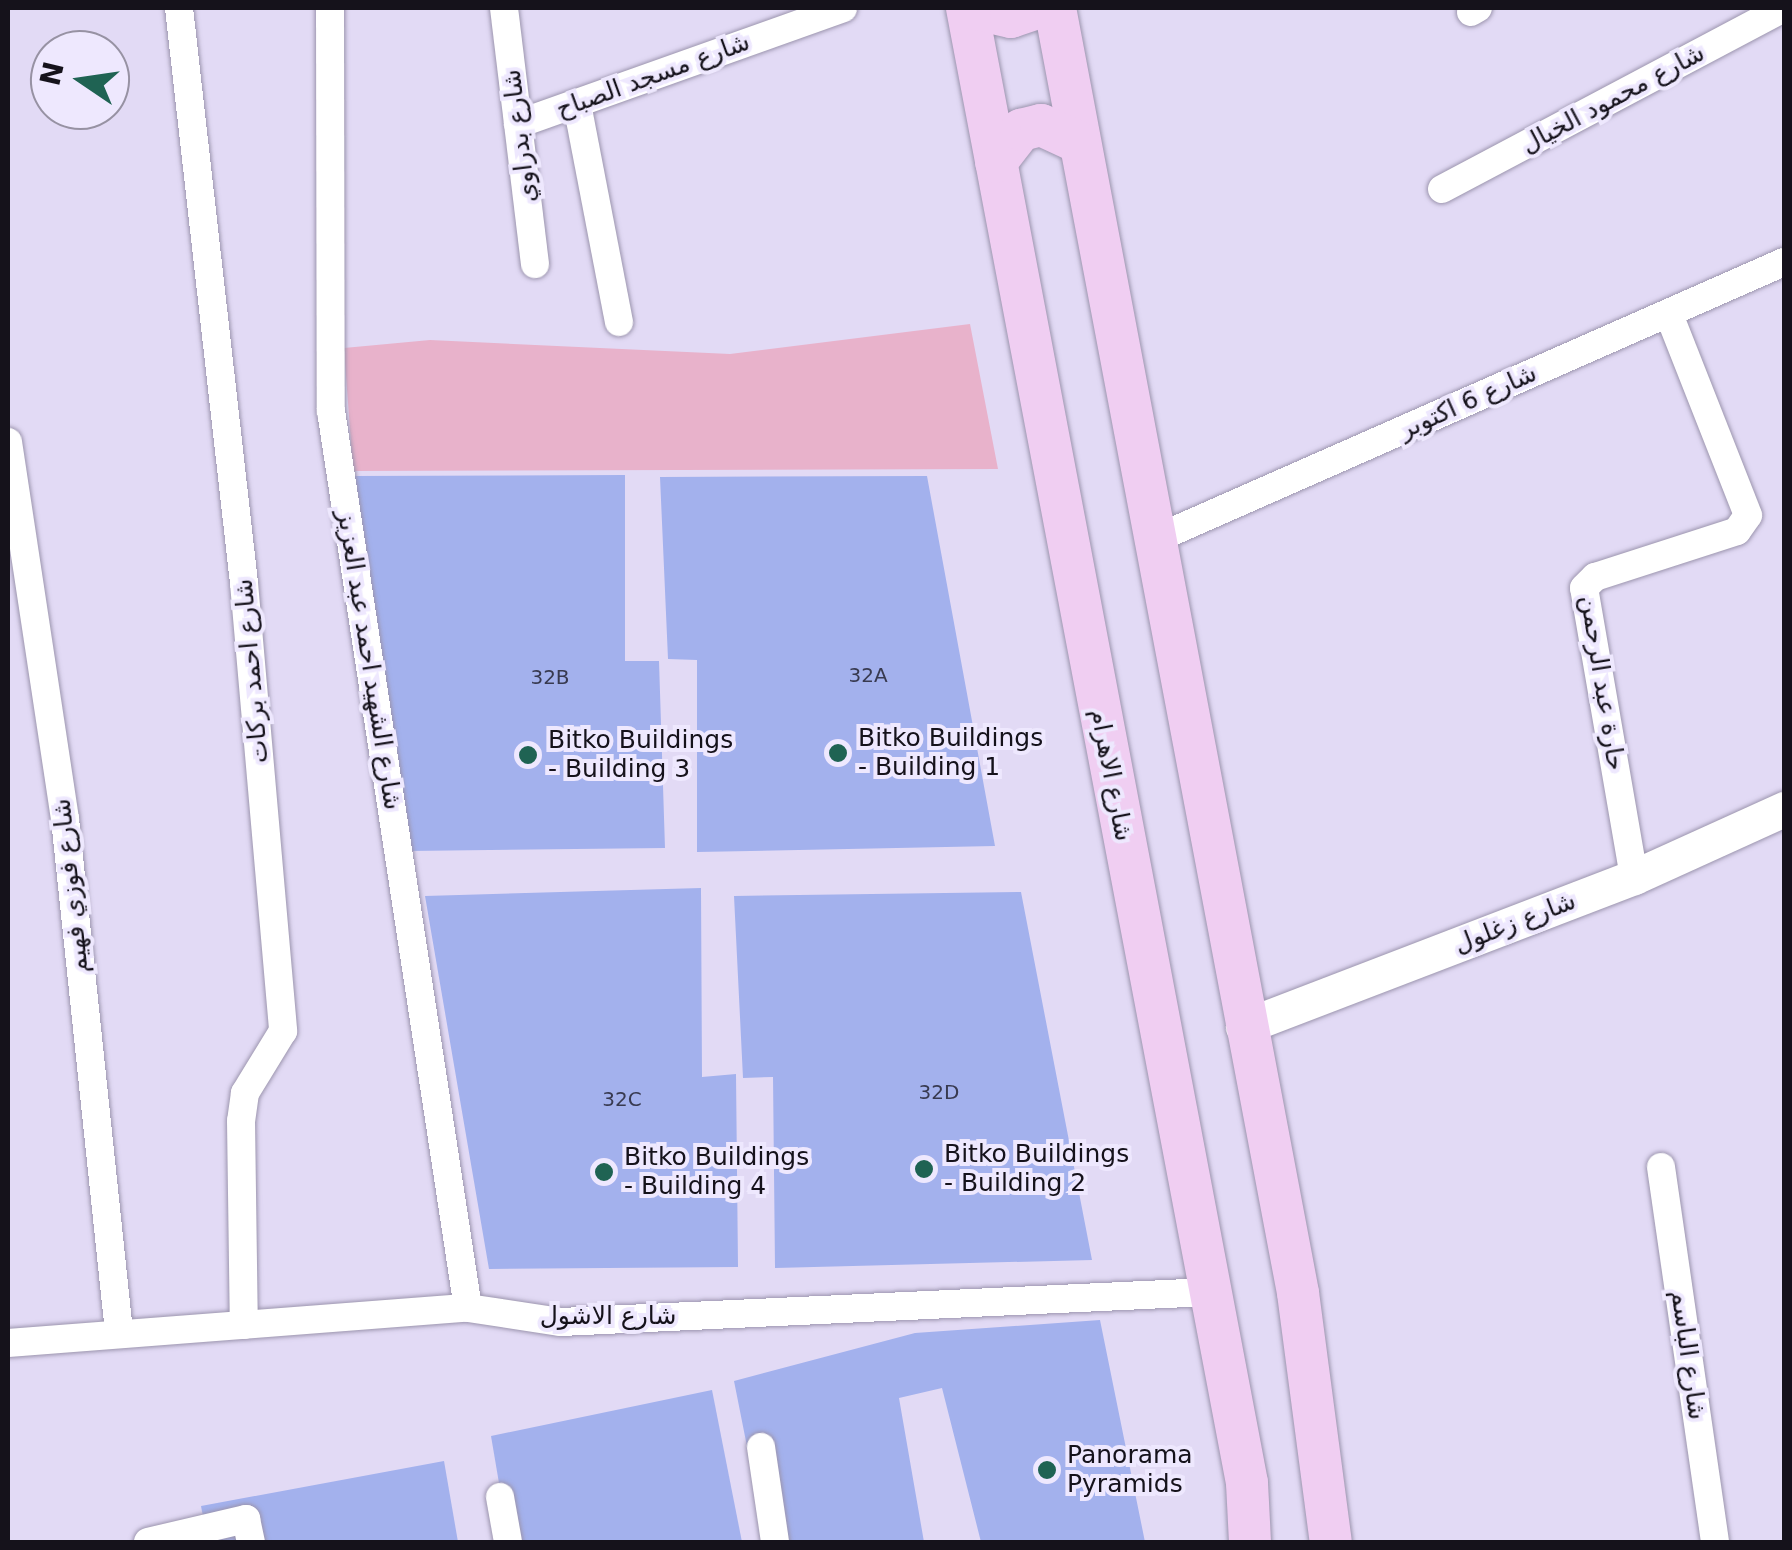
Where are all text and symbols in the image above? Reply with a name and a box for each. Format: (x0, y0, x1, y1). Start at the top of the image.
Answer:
street label: شارع مسجد الصباح (552, 27, 754, 125)
north arrow (30, 30, 130, 130)
street label: شارع محمود الخيال (1516, 38, 1710, 160)
text: N (34, 58, 71, 89)
street label: شارع بدراوي (497, 68, 543, 204)
street label: شارع 6 اكتوبر (1395, 358, 1541, 446)
street label: شارع الشهيد احمد عبد العزيز (330, 508, 408, 812)
street label: شارع احمد بركات (229, 577, 275, 765)
street label: حارة عبد الرحمن (1573, 593, 1631, 773)
house number: 32A (848, 663, 888, 687)
house number: 32B (530, 665, 570, 689)
street label: شارع الاهرام (1083, 706, 1139, 844)
place label: Bitko Buildings - Building 1 (858, 724, 1043, 783)
place label: Bitko Buildings - Building 3 (548, 726, 733, 785)
marker: Bitko Buildings - Building 1 (827, 742, 849, 764)
marker: Bitko Buildings - Building 3 (517, 744, 539, 766)
street label: شارع فوزي فهيم (47, 797, 95, 975)
street label: شارع زغلول (1450, 886, 1580, 960)
house number: 32D (919, 1080, 959, 1104)
house number: 32C (602, 1087, 642, 1111)
place label: Bitko Buildings - Building 2 (944, 1140, 1129, 1199)
place label: Bitko Buildings - Building 4 (624, 1143, 809, 1202)
marker: Bitko Buildings - Building 2 (913, 1158, 935, 1180)
marker: Bitko Buildings - Building 4 (593, 1161, 615, 1183)
street label: شارع الباسم (1664, 1288, 1712, 1422)
street label: شارع الاشول (540, 1301, 676, 1331)
place label: Panorama Pyramids (1067, 1441, 1193, 1500)
marker: Panorama Pyramids (1036, 1459, 1058, 1481)

